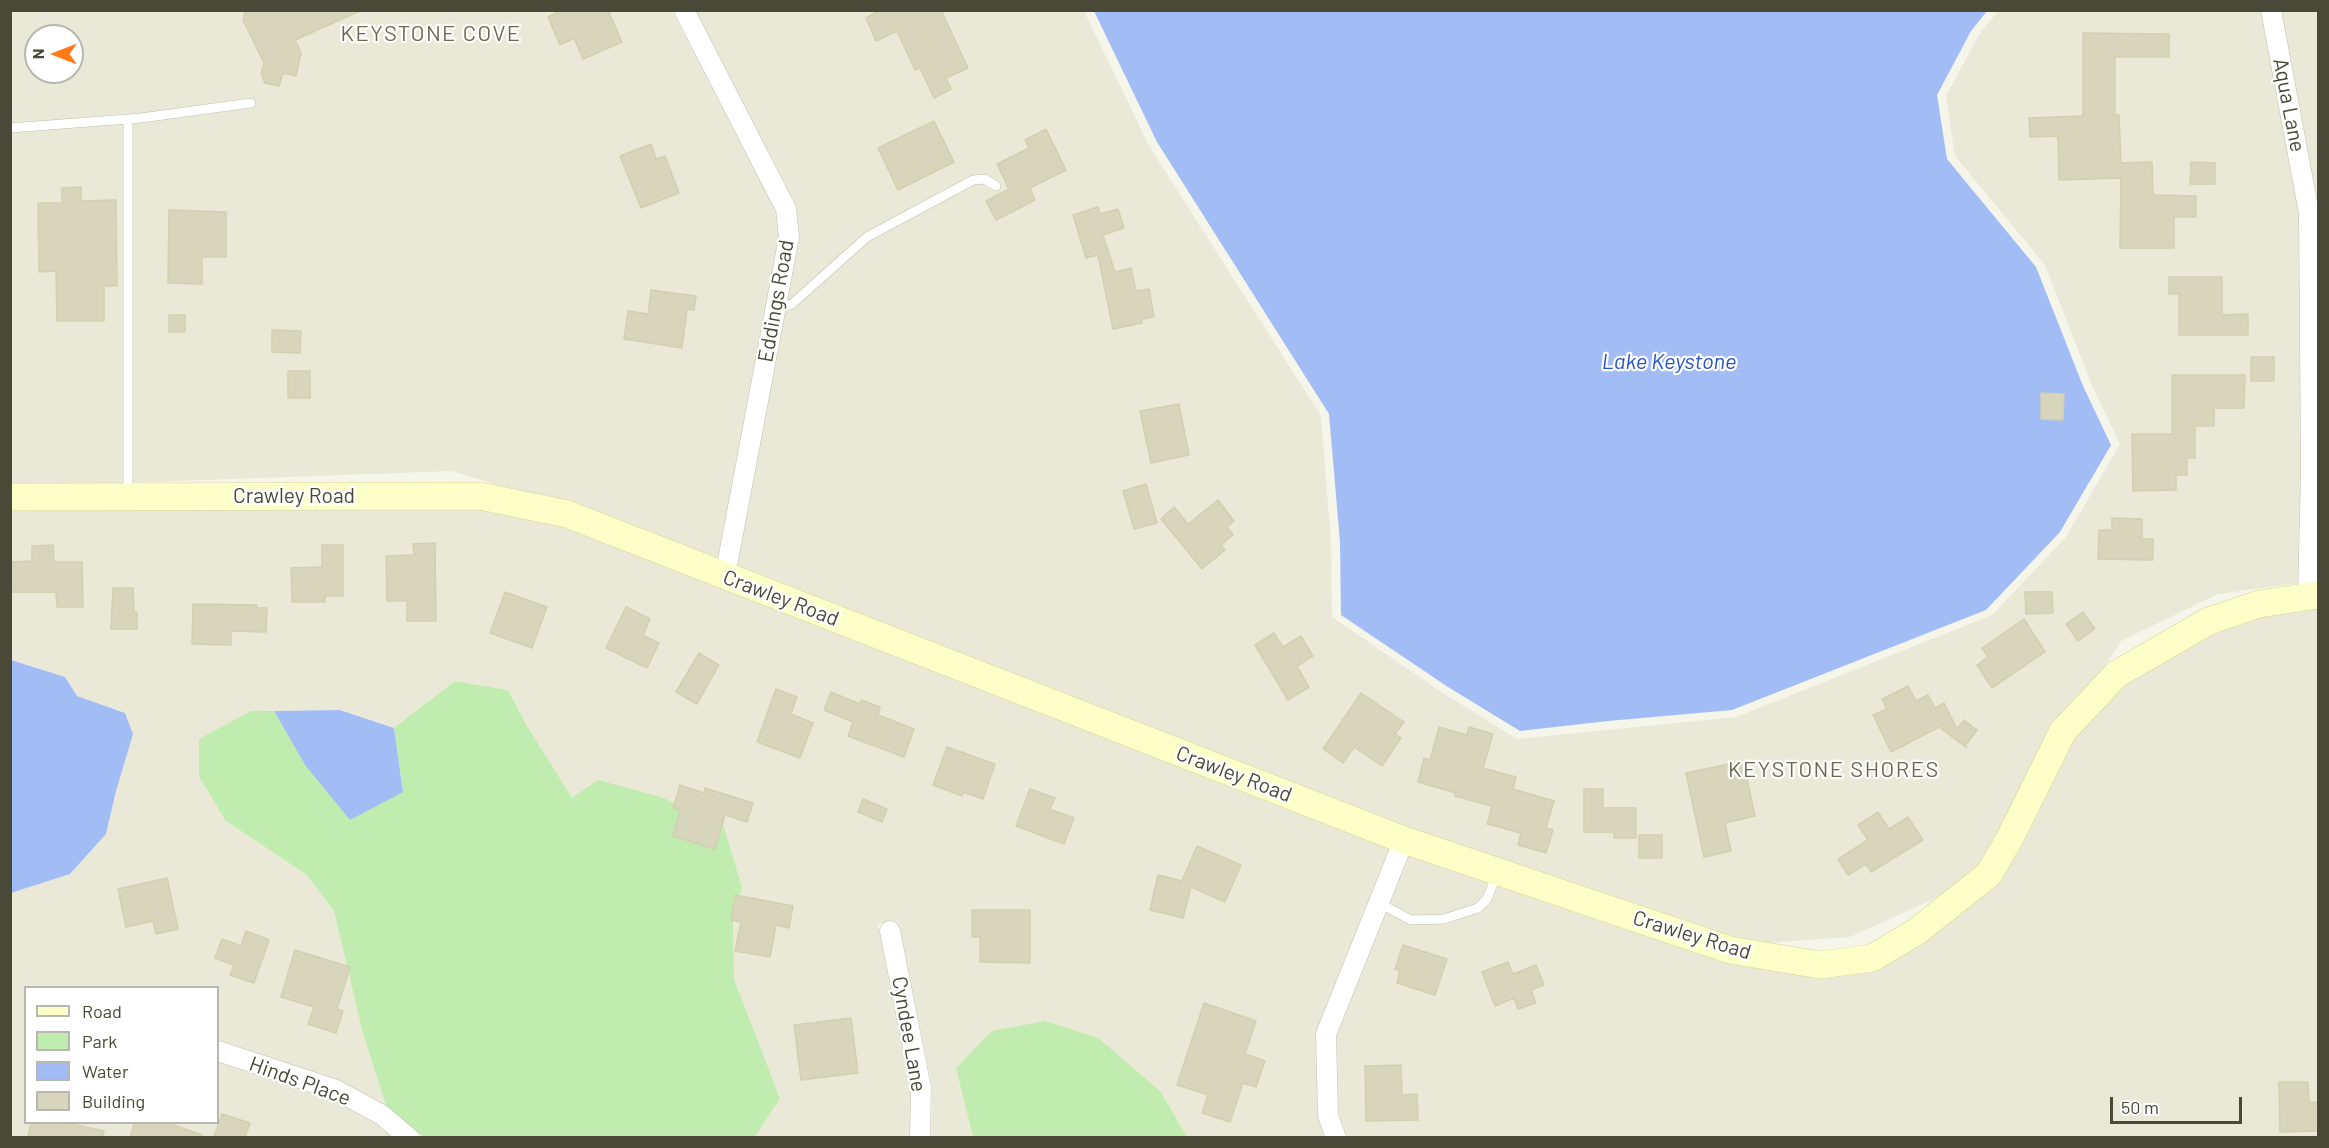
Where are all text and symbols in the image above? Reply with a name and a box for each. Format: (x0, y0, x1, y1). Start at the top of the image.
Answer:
district label: KEYSTONE COVE (340, 21, 522, 47)
north arrow (24, 24, 84, 84)
text: N (28, 49, 47, 59)
street label: Aqua Lane (2268, 56, 2310, 154)
street label: Eddings Road (753, 238, 799, 364)
water label: Lake Keystone (1602, 349, 1736, 375)
street label: Crawley Road (233, 483, 355, 509)
street label: Crawley Road (719, 564, 843, 632)
street label: Crawley Road (1172, 740, 1296, 808)
district label: KEYSTONE SHORES (1728, 757, 1940, 783)
street label: Crawley Road (1630, 905, 1754, 965)
street label: Cyndee Lane (886, 974, 932, 1094)
legend (24, 986, 219, 1124)
text: Road (82, 1000, 122, 1022)
text: Park (82, 1030, 117, 1052)
street label: Hinds Place (246, 1051, 354, 1111)
text: Water (82, 1060, 129, 1082)
scale bar (2113, 1085, 2245, 1123)
text: Building (82, 1090, 145, 1112)
text: 50 m (2121, 1096, 2159, 1118)

